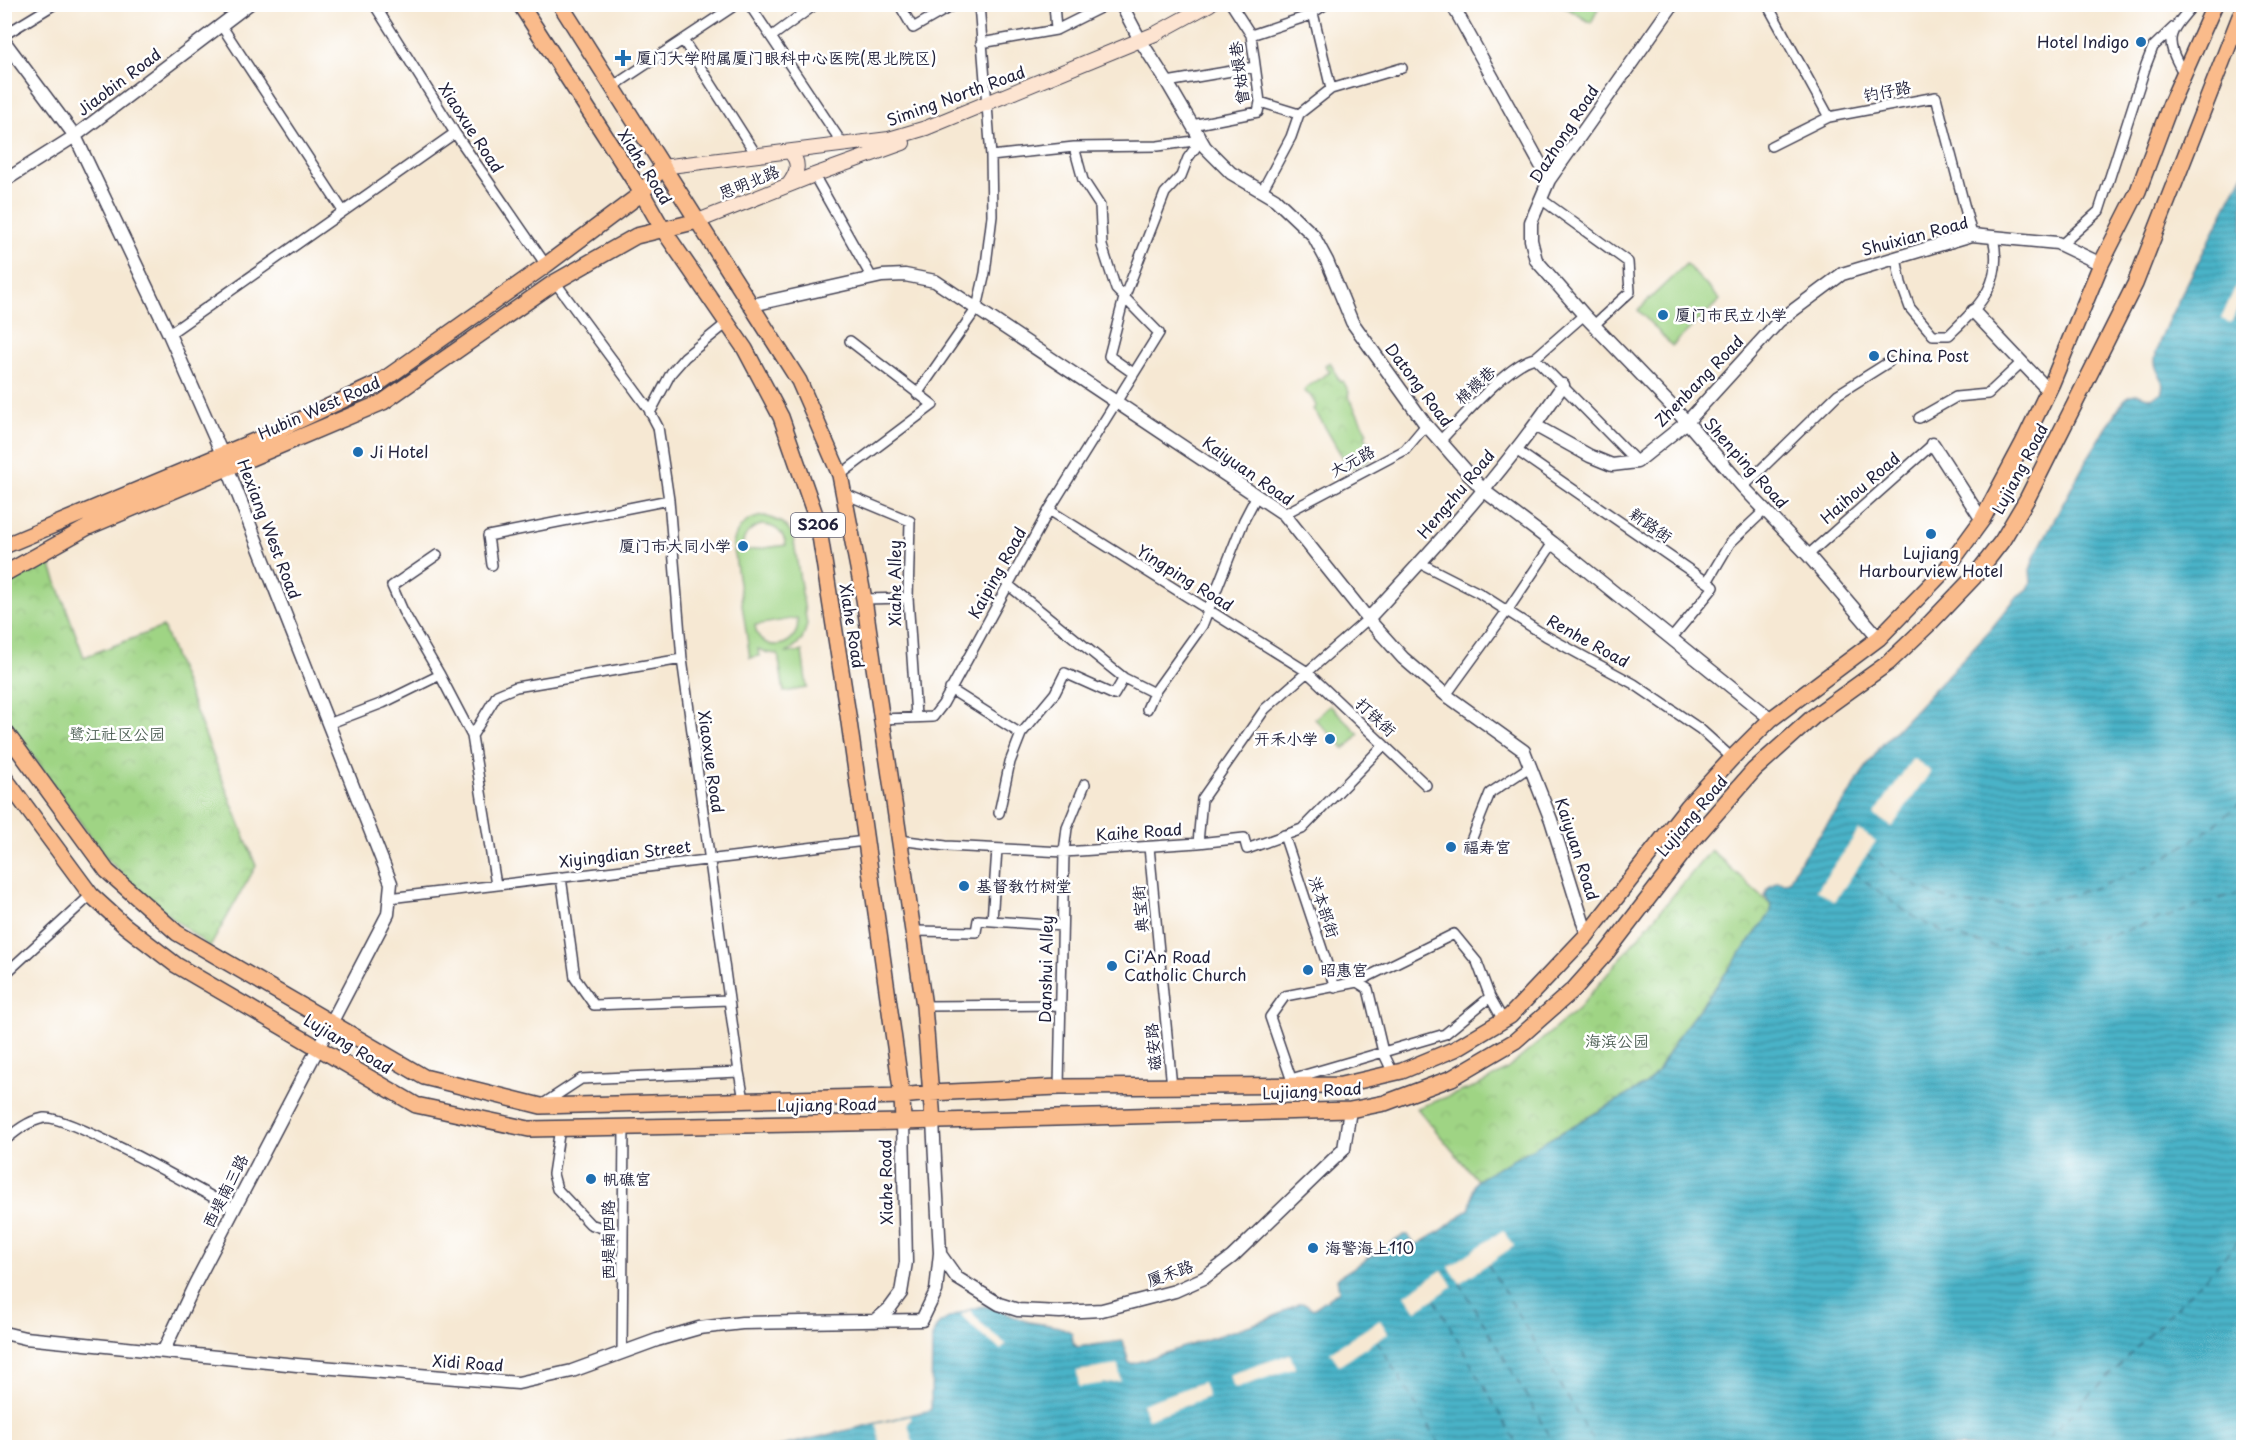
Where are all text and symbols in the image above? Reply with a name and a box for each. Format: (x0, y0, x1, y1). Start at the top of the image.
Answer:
place label: Hotel Indigo (2037, 29, 2129, 53)
marker: Hotel Indigo (2134, 35, 2148, 49)
street label: 曾姑娘巷 (1222, 40, 1254, 106)
street label: Jiaobin Road (71, 42, 165, 121)
place label: 厦门大学附属厦门眼科中心医院(思北院区) (636, 45, 937, 69)
marker: 厦门大学附属厦门眼科中心医院(思北院区) (614, 49, 632, 67)
street label: Siming North Road (883, 59, 1028, 131)
street label: 钓仔路 (1861, 74, 1913, 106)
street label: Xiaoxue Road (434, 78, 510, 177)
street label: Dazhong Road (1522, 80, 1604, 187)
street label: Xiahe Road (613, 124, 679, 209)
street label: 思明北路 (714, 158, 783, 204)
street label: Shuixian Road (1859, 209, 1971, 261)
place label: 厦门市民立小学 (1675, 302, 1787, 326)
marker: 厦门市民立小学 (1656, 308, 1670, 322)
street label: Zhenbang Road (1648, 329, 1748, 431)
street label: Datong Road (1380, 337, 1459, 431)
place label: China Post (1886, 343, 1969, 367)
marker: China Post (1867, 349, 1881, 363)
street label: 棉襪巷 (1449, 359, 1500, 409)
street label: Hubin West Road (254, 369, 384, 445)
street label: Shenping Road (1699, 411, 1794, 513)
street label: Lujiang Road (1985, 419, 2053, 518)
street label: Kaiyuan Road (1198, 430, 1299, 511)
street label: 大元路 (1325, 438, 1378, 482)
place label: Ji Hotel (370, 439, 428, 463)
street label: Hengzhu Road (1411, 444, 1500, 543)
marker: Ji Hotel (351, 445, 365, 459)
street label: Haihou Road (1814, 446, 1904, 529)
street label: Hexiang West Road (232, 455, 308, 602)
street label: 新路街 (1625, 501, 1678, 548)
road number: S206 (791, 513, 845, 537)
street label: Kaiping Road (961, 522, 1031, 623)
marker: Lujiang Harbourview Hotel (1924, 527, 1938, 541)
place label: 厦门市大同小学 (619, 533, 731, 557)
street label: Yingping Road (1132, 538, 1239, 616)
marker: 厦门市大同小学 (736, 539, 750, 553)
street label: Xiahe Alley (882, 540, 906, 626)
place label: Lujiang Harbourview Hotel (1859, 540, 2003, 582)
street label: Xiahe Road (834, 582, 872, 670)
street label: Renhe Road (1543, 608, 1634, 673)
street label: 打铁街 (1351, 691, 1402, 741)
street label: Xiaoxue Road (693, 709, 731, 815)
park label: 鹭江社区公园 (69, 721, 165, 745)
place label: 开禾小学 (1254, 726, 1318, 750)
marker: 开禾小学 (1323, 732, 1337, 746)
street label: Lujiang Road (1650, 769, 1732, 861)
street label: Kaiyuan Road (1550, 794, 1606, 903)
street label: Kaihe Road (1095, 816, 1183, 846)
street label: Xiyingdian Street (558, 833, 693, 873)
place label: 福寿宫 (1463, 834, 1511, 858)
marker: 福寿宫 (1444, 840, 1458, 854)
place label: 基督教竹树堂 (976, 873, 1072, 897)
street label: 洪本部街 (1304, 873, 1346, 941)
marker: 基督教竹树堂 (957, 879, 971, 893)
street label: 典宝街 (1125, 884, 1153, 934)
street label: Danshui Alley (1032, 915, 1058, 1023)
place label: Ci'An Road Catholic Church (1124, 944, 1247, 986)
place label: 昭惠宫 (1320, 957, 1368, 981)
marker: Ci'An Road Catholic Church (1105, 959, 1119, 973)
marker: 昭惠宫 (1301, 963, 1315, 977)
street label: Lujiang Road (300, 1007, 397, 1079)
street label: 磁安路 (1138, 1022, 1166, 1072)
park label: 海滨公园 (1585, 1028, 1649, 1052)
street label: Lujiang Road (1262, 1075, 1362, 1105)
street label: Lujiang Road (777, 1091, 877, 1117)
street label: Xiahe Road (872, 1139, 898, 1225)
street label: 西堤南三路 (195, 1149, 253, 1232)
place label: 帆礁宫 (603, 1166, 651, 1190)
marker: 帆礁宫 (584, 1172, 598, 1186)
street label: 西堤南四路 (595, 1200, 619, 1280)
place label: 海警海上110 (1325, 1235, 1414, 1259)
marker: 海警海上110 (1306, 1241, 1320, 1255)
street label: 厦禾路 (1143, 1253, 1196, 1292)
street label: Xidi Road (432, 1348, 504, 1376)

